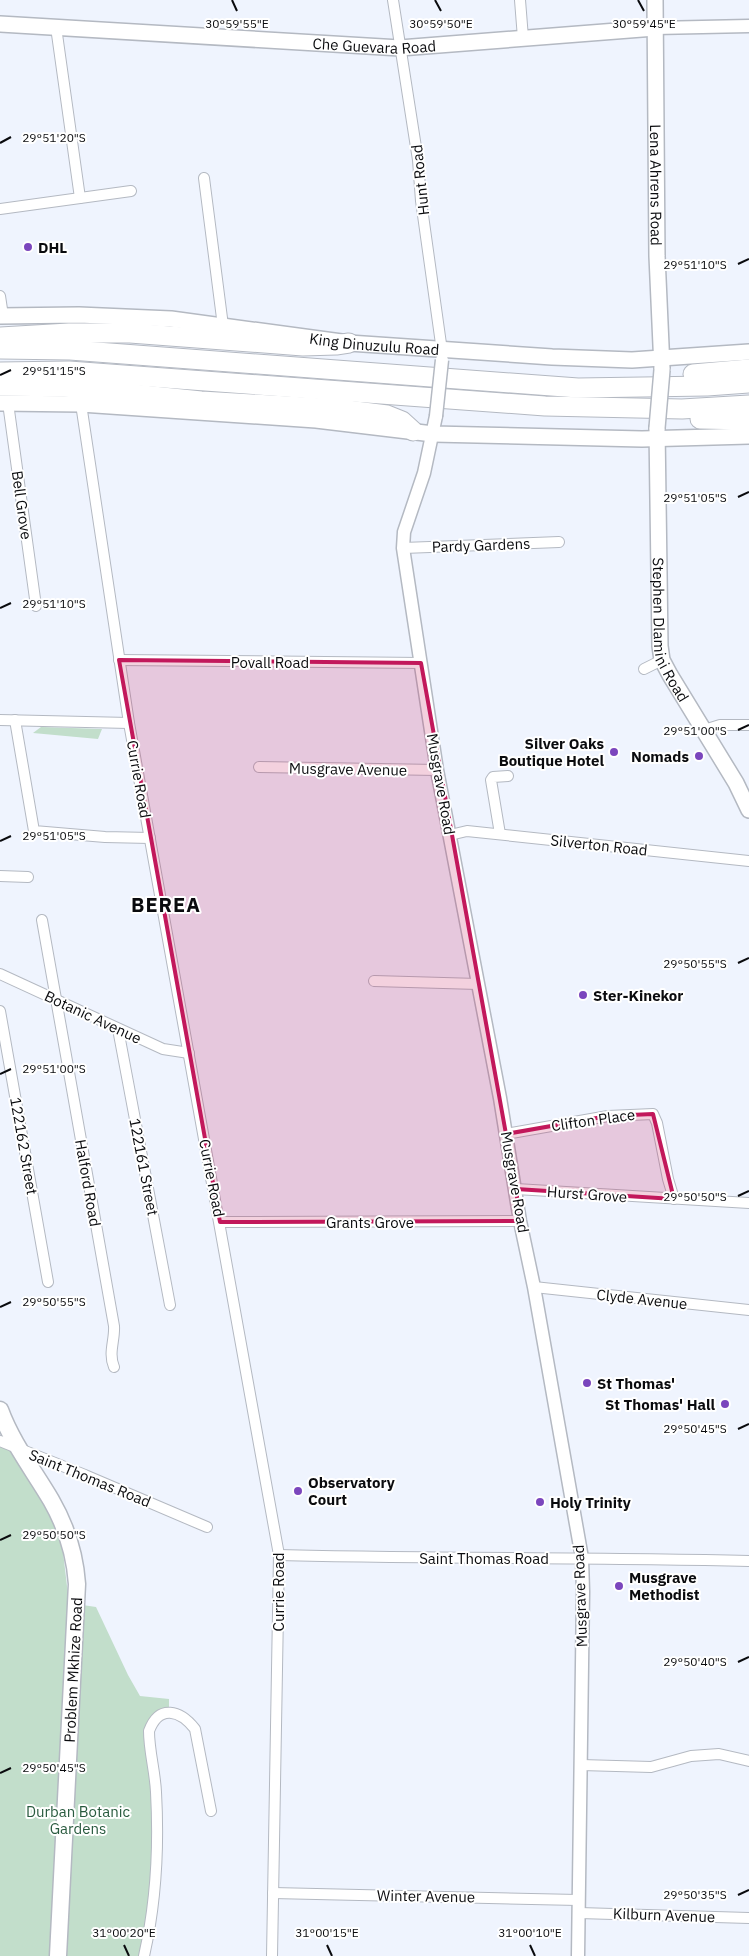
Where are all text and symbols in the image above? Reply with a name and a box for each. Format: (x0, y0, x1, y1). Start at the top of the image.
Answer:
text: 30°59'55"E (205, 16, 269, 31)
text: 30°59'50"E (409, 16, 473, 31)
text: 30°59'45"E (612, 16, 676, 31)
street label: Che Guevara Road (312, 33, 437, 58)
street label: Lena Ahrens Road (646, 124, 666, 246)
text: 29°51'20"S (22, 130, 86, 145)
street label: Hunt Road (407, 144, 433, 216)
place label: DHL (38, 238, 67, 257)
marker: DHL (22, 241, 34, 253)
text: 29°51'10"S (663, 257, 727, 272)
street label: King Dinuzulu Road (308, 328, 440, 359)
text: 29°51'15"S (22, 363, 86, 378)
street label: Bell Grove (8, 469, 36, 541)
text: 29°51'05"S (663, 490, 727, 505)
street label: Pardy Gardens (431, 534, 531, 556)
street label: Stephen Dlamini Road (649, 557, 693, 705)
text: 29°51'10"S (22, 596, 86, 611)
street label: Povall Road (231, 653, 309, 672)
text: 29°51'00"S (663, 723, 727, 738)
street label: Musgrave Road (423, 732, 459, 836)
place label: Silver Oaks Boutique Hotel (499, 734, 604, 770)
street label: Currie Road (123, 739, 155, 819)
marker: Silver Oaks Boutique Hotel (608, 746, 620, 758)
place label: Nomads (631, 747, 689, 766)
marker: Nomads (693, 750, 705, 762)
street label: Musgrave Avenue (289, 758, 407, 780)
text: 29°51'05"S (22, 828, 86, 843)
street label: Silverton Road (549, 830, 649, 860)
district label: BEREA (131, 891, 201, 918)
text: 29°50'55"S (663, 956, 727, 971)
street label: Botanic Avenue (41, 986, 145, 1048)
place label: Ster-Kinekor (593, 986, 683, 1005)
marker: Ster-Kinekor (577, 989, 589, 1001)
text: 29°51'00"S (22, 1061, 86, 1076)
street label: 122162 Street (6, 1096, 42, 1196)
street label: Clifton Place (550, 1105, 636, 1135)
street label: 122161 Street (125, 1117, 163, 1217)
street label: Musgrave Road (497, 1130, 533, 1234)
street label: Currie Road (195, 1137, 229, 1219)
street label: Halford Road (71, 1138, 105, 1228)
street label: Hurst Grove (546, 1182, 628, 1206)
text: 29°50'50"S (663, 1189, 727, 1204)
street label: Grants Grove (326, 1213, 414, 1232)
street label: Clyde Avenue (596, 1285, 688, 1313)
text: 29°50'55"S (22, 1294, 86, 1309)
place label: St Thomas' (597, 1374, 675, 1393)
marker: St Thomas' (581, 1377, 593, 1389)
place label: St Thomas' Hall (605, 1395, 715, 1414)
marker: St Thomas' Hall (719, 1398, 731, 1410)
text: 29°50'45"S (663, 1421, 727, 1436)
street label: Saint Thomas Road (26, 1445, 154, 1511)
place label: Observatory Court (308, 1473, 395, 1509)
marker: Observatory Court (292, 1485, 304, 1497)
place label: Holy Trinity (550, 1493, 631, 1512)
marker: Holy Trinity (534, 1496, 546, 1508)
text: 29°50'50"S (22, 1527, 86, 1542)
street label: Musgrave Road (569, 1544, 591, 1648)
street label: Saint Thomas Road (419, 1549, 549, 1568)
street label: Currie Road (269, 1553, 288, 1631)
place label: Musgrave Methodist (629, 1568, 700, 1604)
marker: Musgrave Methodist (613, 1580, 625, 1592)
street label: Problem Mkhize Road (60, 1597, 86, 1743)
text: 29°50'40"S (663, 1654, 727, 1669)
text: 29°50'45"S (22, 1760, 86, 1775)
park label: Durban Botanic Gardens (26, 1802, 131, 1838)
street label: Winter Avenue (377, 1886, 475, 1906)
text: 29°50'35"S (663, 1887, 727, 1902)
street label: Kilburn Avenue (613, 1904, 715, 1926)
text: 31°00'20"E (92, 1925, 156, 1940)
text: 31°00'15"E (295, 1925, 359, 1940)
text: 31°00'10"E (498, 1925, 562, 1940)

